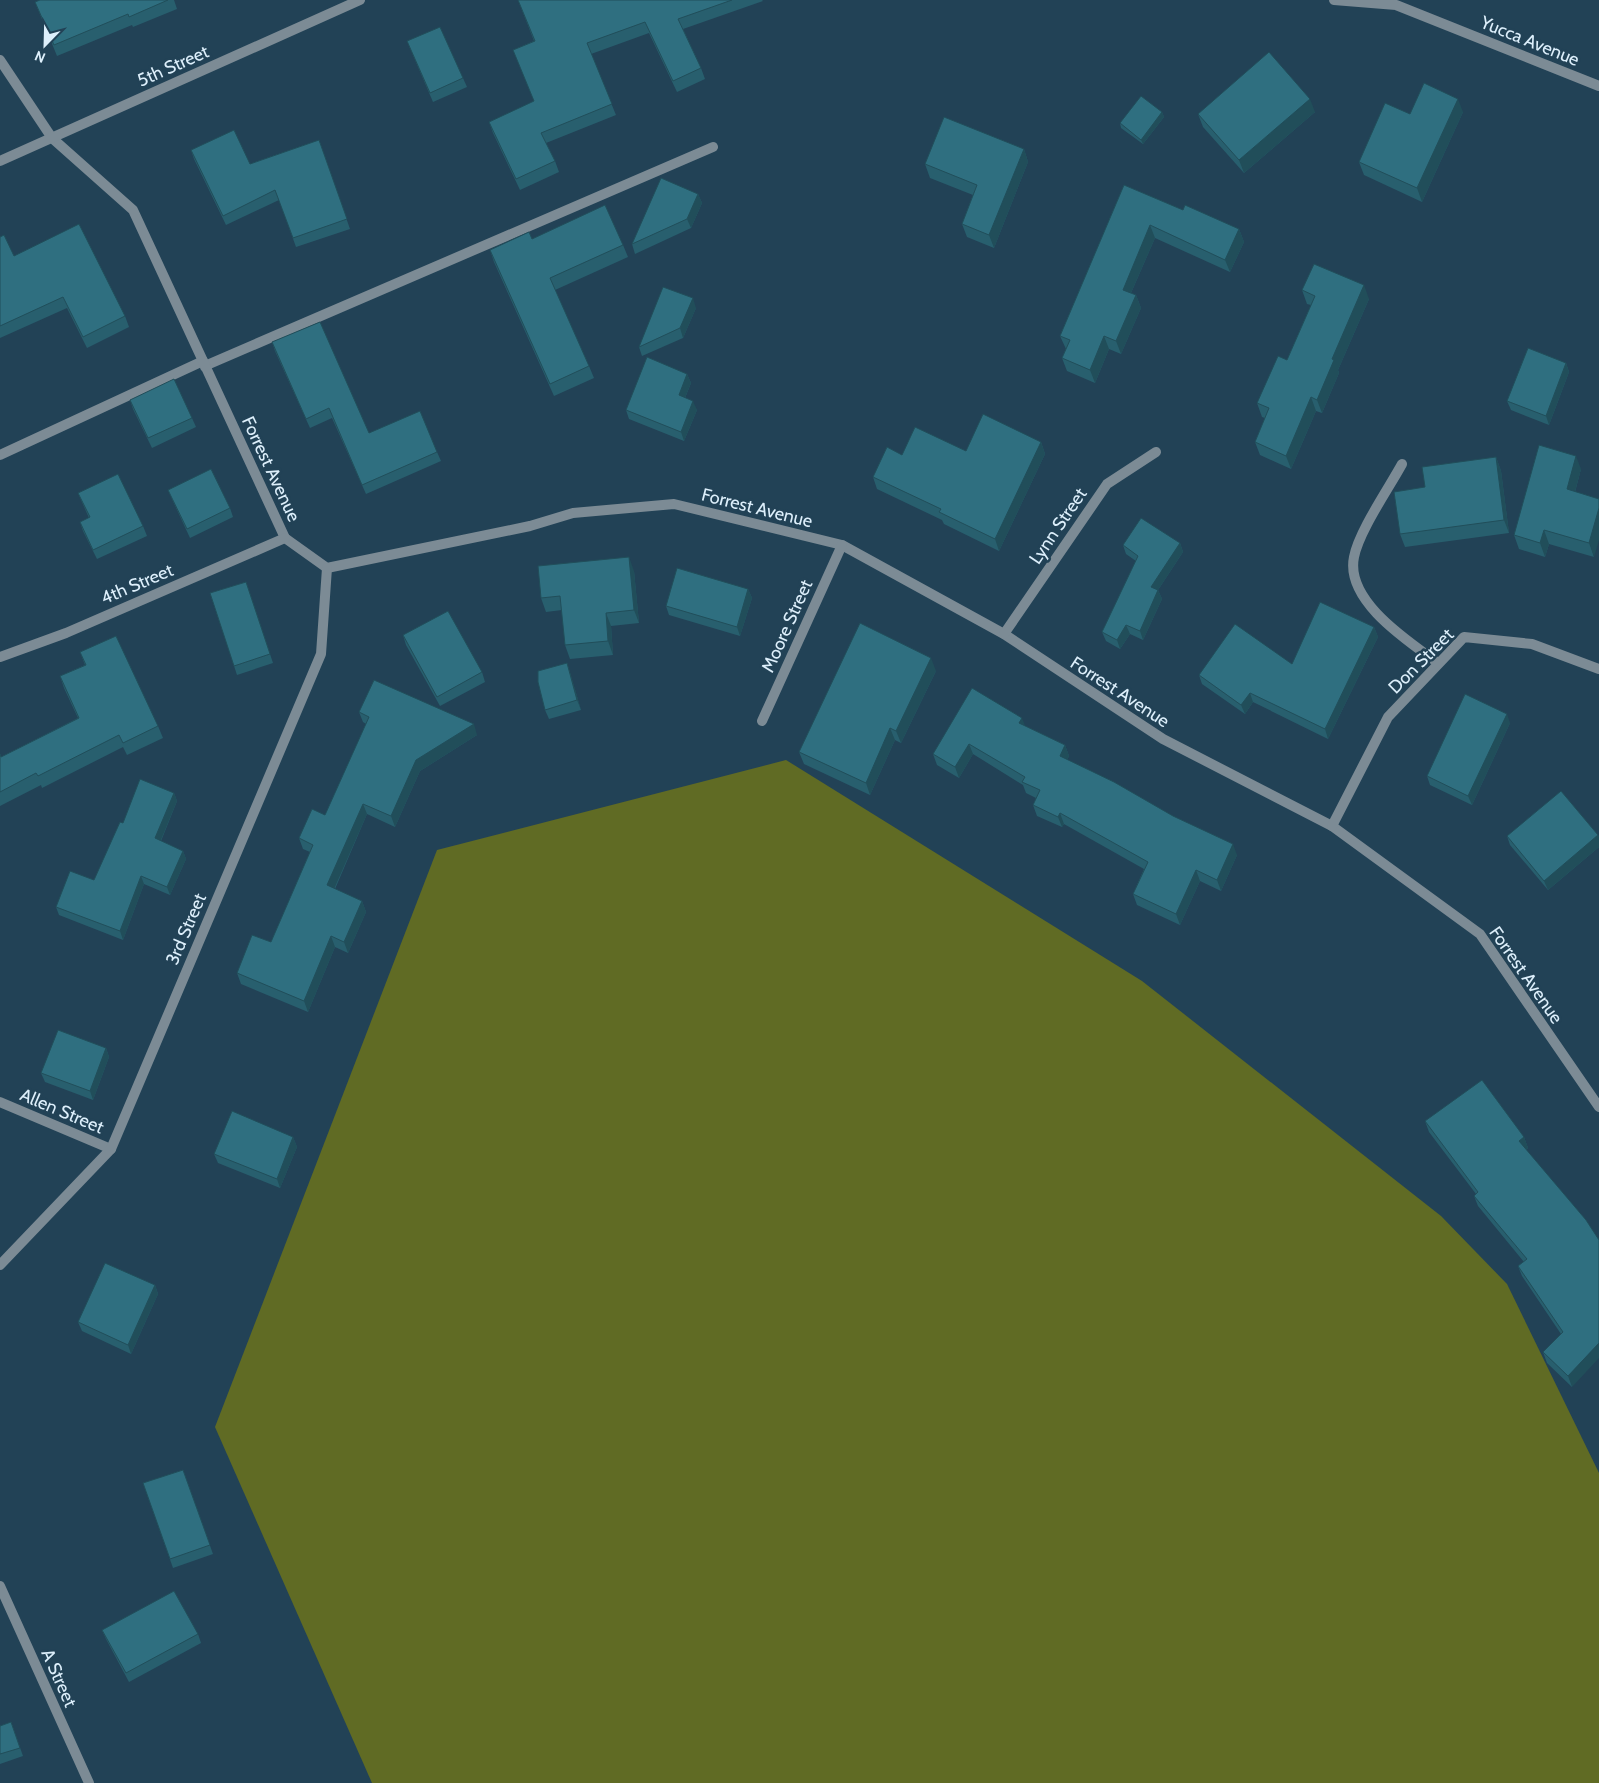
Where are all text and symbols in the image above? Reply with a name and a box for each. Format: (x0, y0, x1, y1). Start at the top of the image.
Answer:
street label: Yucca Avenue (1477, 11, 1583, 71)
north arrow (20, 20, 70, 70)
street label: 5th Street (134, 41, 212, 91)
text: N (32, 47, 48, 67)
street label: Forrest Avenue (237, 413, 305, 525)
street label: Forrest Avenue (699, 484, 815, 532)
street label: Lynn Street (1024, 484, 1092, 568)
street label: 4th Street (97, 559, 177, 609)
street label: Moore Street (757, 576, 817, 676)
street label: Don Street (1384, 624, 1458, 698)
street label: Forrest Avenue (1066, 652, 1174, 732)
street label: 3rd Street (161, 890, 211, 968)
street label: Forrest Avenue (1484, 922, 1568, 1028)
street label: Allen Street (17, 1083, 107, 1139)
street label: A Street (36, 1645, 82, 1711)

